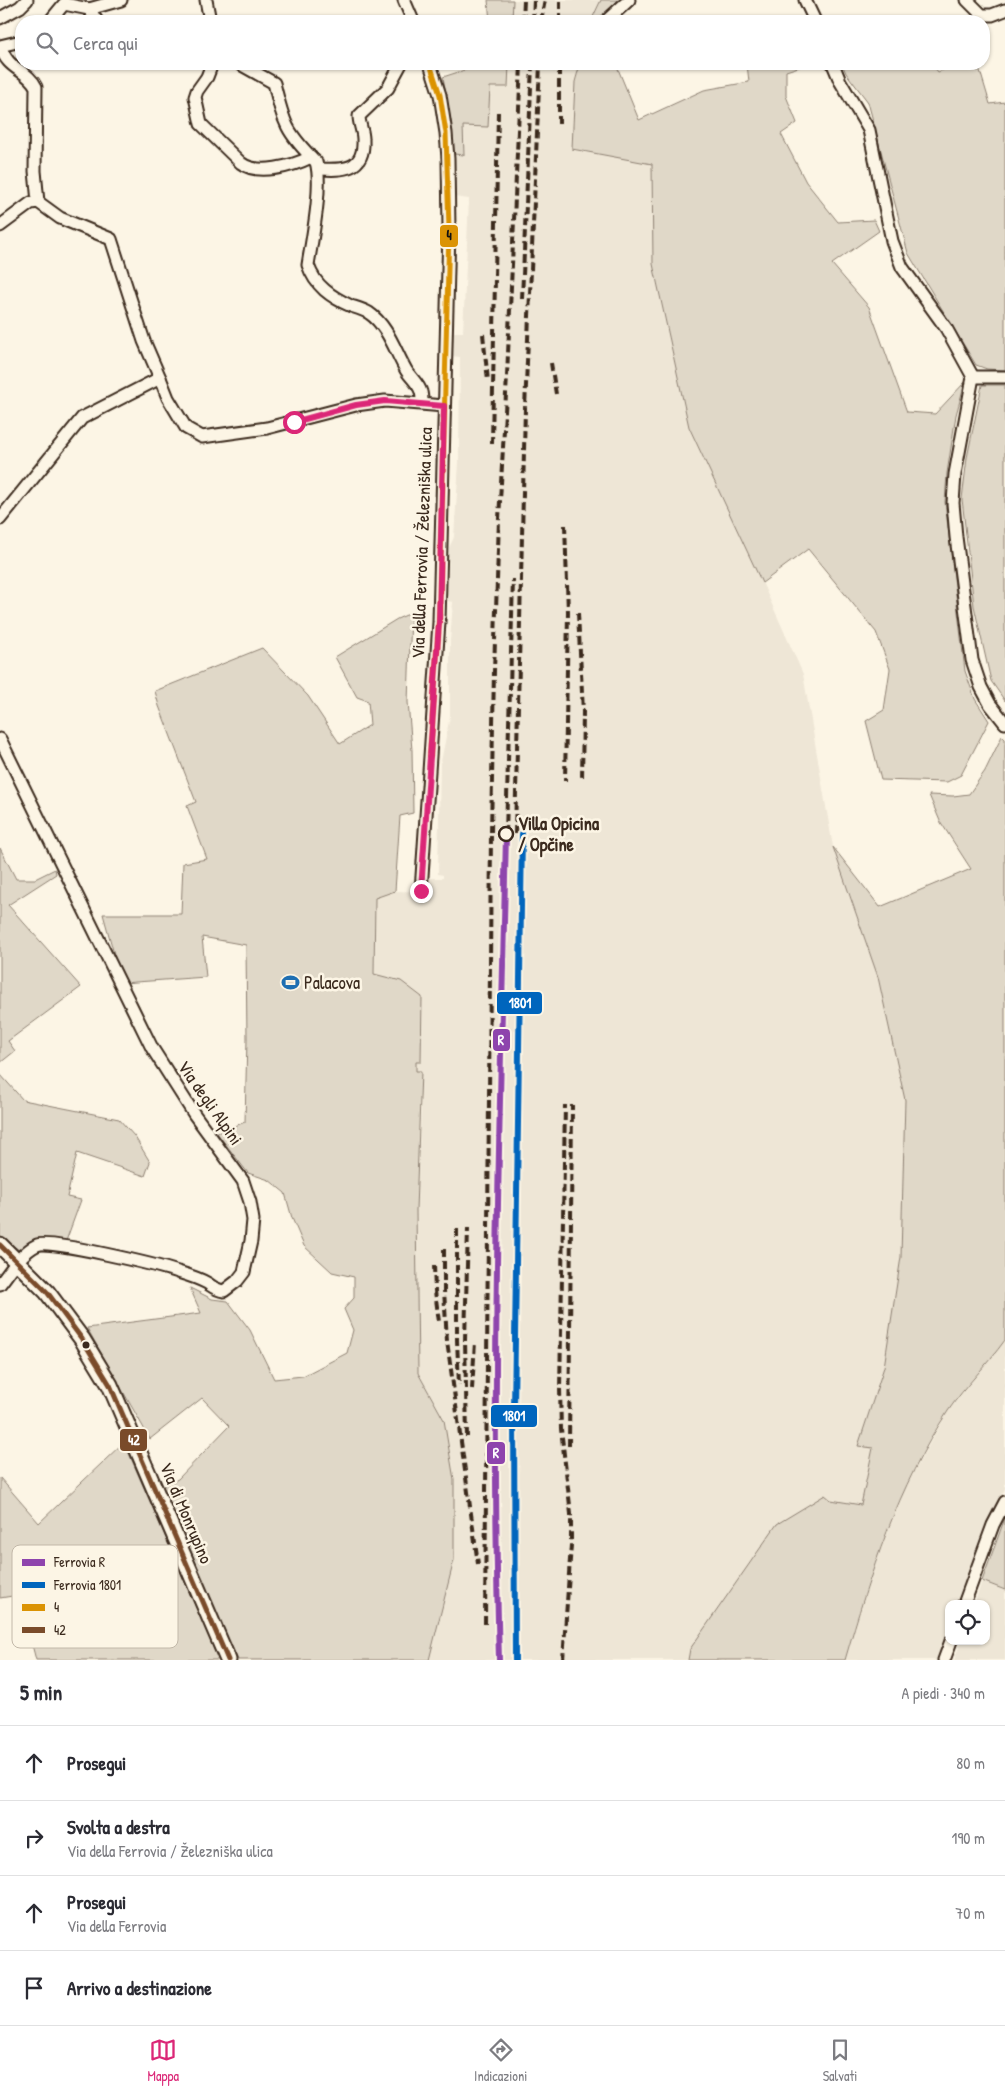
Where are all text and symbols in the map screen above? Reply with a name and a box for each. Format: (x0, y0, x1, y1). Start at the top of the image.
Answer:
search box (15, 15, 990, 70)
icon: search (33, 29, 61, 57)
text: Cerca qui (73, 30, 138, 56)
line badge: 4 (439, 224, 459, 248)
text: 4 (446, 225, 452, 244)
route start (283, 411, 306, 434)
street label: Via della Ferrovia / Železniška ulica (405, 427, 438, 659)
place label: Villa Opicina / Opčine (518, 811, 600, 858)
marker: Villa Opicina / Opčine (498, 826, 514, 842)
route end (410, 880, 433, 903)
place label: Palacova (304, 970, 360, 995)
sports icon: Palacova (280, 973, 300, 993)
line badge: 1801 (496, 991, 543, 1015)
text: 1801 (509, 993, 531, 1012)
line badge: R (492, 1028, 511, 1052)
text: R (498, 1030, 505, 1049)
street label: Via degli Alpini (172, 1055, 249, 1150)
unlabelled marker (81, 1340, 91, 1350)
line badge: 1801 (490, 1404, 538, 1428)
text: 1801 (503, 1406, 525, 1425)
line badge: 42 (119, 1428, 148, 1452)
text: 42 (128, 1430, 140, 1449)
line badge: R (486, 1441, 506, 1465)
text: R (493, 1443, 500, 1462)
street label: Via di Monrupino (154, 1458, 219, 1567)
legend (12, 1545, 178, 1648)
text: Ferrovia R (53, 1552, 105, 1571)
text: Ferrovia 1801 (53, 1575, 121, 1594)
text: 4 (54, 1597, 59, 1616)
map controls (945, 1600, 990, 1645)
button: locate (945, 1600, 990, 1645)
text: 42 (54, 1620, 66, 1639)
text: 5 min (20, 1678, 62, 1707)
text: A piedi · 340 m (901, 1682, 985, 1704)
icon: ahead (20, 1749, 48, 1777)
text: Prosegui (67, 1750, 126, 1776)
text: 80 m (956, 1752, 985, 1774)
text: Svolta a destra (67, 1814, 170, 1840)
icon: right (20, 1824, 48, 1852)
text: 190 m (952, 1827, 985, 1849)
text: Via della Ferrovia / Železniška ulica (67, 1840, 273, 1862)
text: Prosegui (67, 1889, 126, 1915)
icon: ahead (20, 1899, 48, 1927)
text: 70 m (955, 1902, 985, 1924)
text: Via della Ferrovia (67, 1915, 166, 1937)
icon: arrive (20, 1974, 48, 2002)
text: Arrivo a destinazione (67, 1975, 212, 2001)
tab: Mappa (148, 2036, 179, 2085)
tab: Indicazioni (474, 2036, 527, 2085)
tab: Salvati (823, 2036, 857, 2085)

